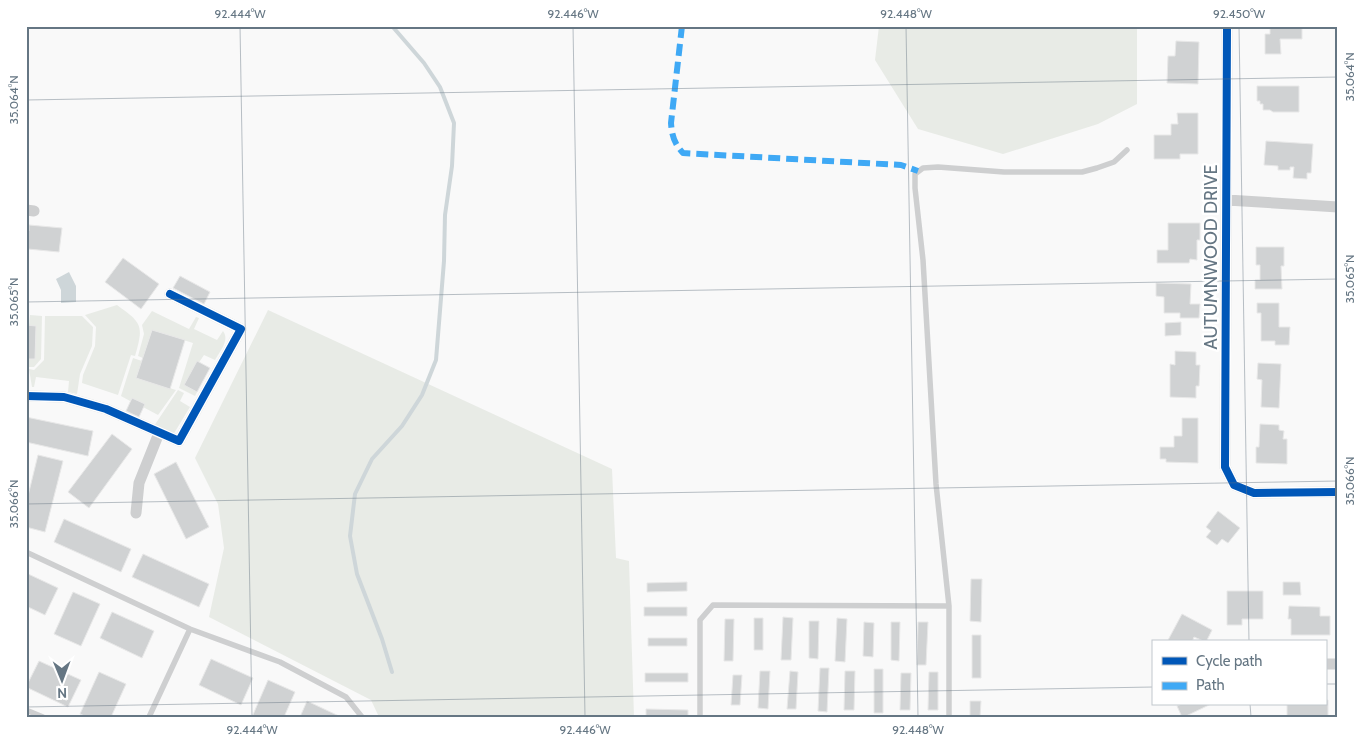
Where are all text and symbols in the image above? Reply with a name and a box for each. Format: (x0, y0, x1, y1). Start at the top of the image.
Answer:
text: 92.444°W (214, 6, 266, 21)
text: 92.446°W (547, 6, 599, 21)
text: 92.448°W (880, 6, 932, 21)
text: 92.450°W (1213, 6, 1266, 21)
text: 35.064°N (1342, 52, 1357, 102)
text: 35.064°N (6, 75, 21, 125)
street label: AUTUMNWOOD DRIVE (1200, 165, 1222, 349)
text: 35.065°N (1342, 255, 1357, 303)
text: 35.065°N (6, 278, 21, 326)
text: 35.066°N (1342, 456, 1357, 506)
text: 35.066°N (6, 479, 21, 529)
legend (1152, 640, 1326, 706)
text: Cycle path (1196, 652, 1262, 670)
north arrow (38, 656, 88, 706)
text: Path (1196, 676, 1225, 694)
text: N (57, 684, 67, 702)
text: 92.444°W (226, 722, 278, 737)
text: 92.446°W (559, 722, 611, 737)
text: 92.448°W (892, 722, 944, 737)

